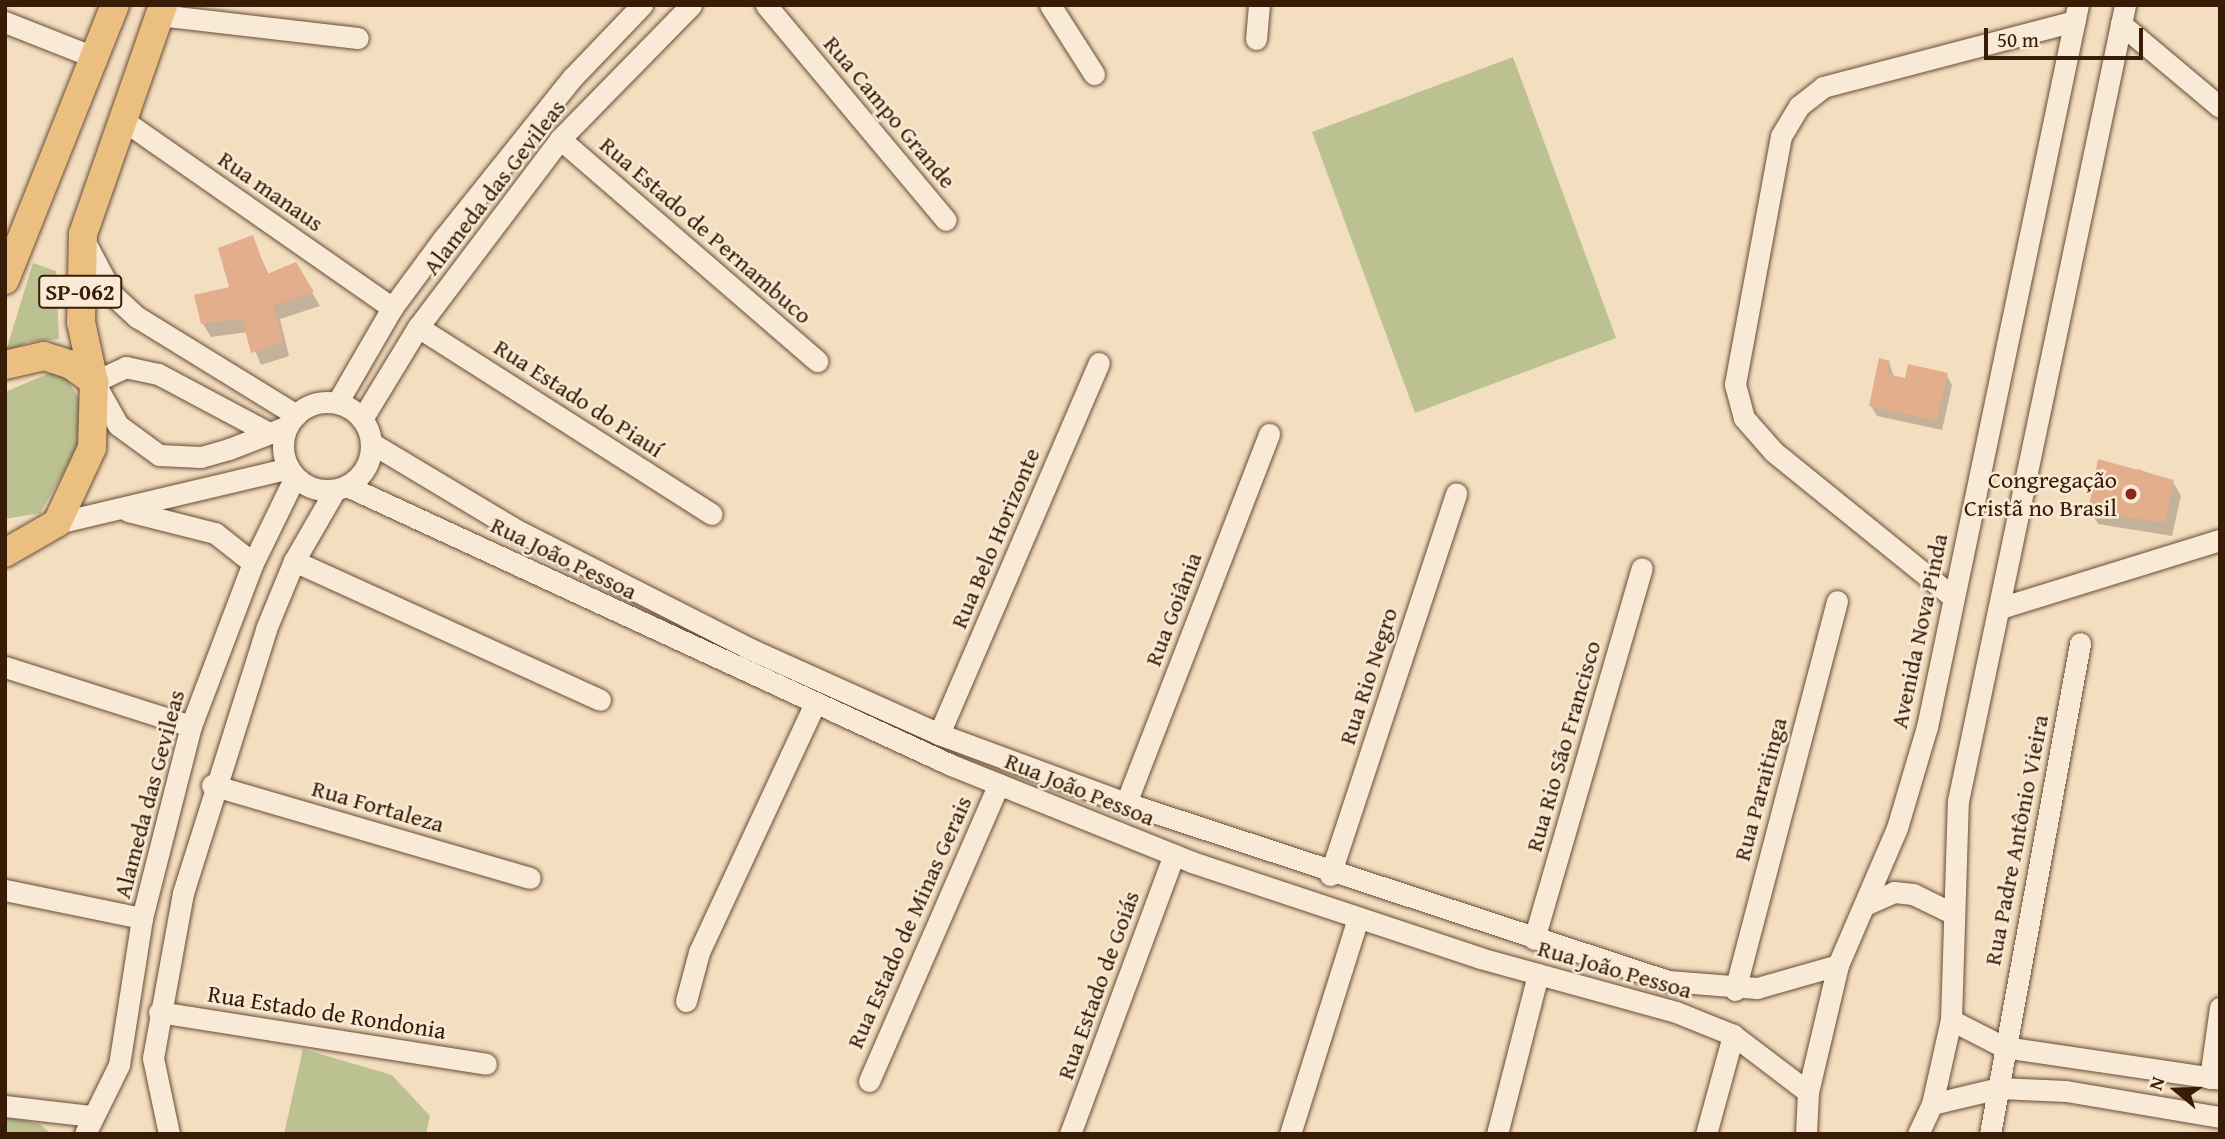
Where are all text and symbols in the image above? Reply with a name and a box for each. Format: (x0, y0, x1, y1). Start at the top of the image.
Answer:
scale bar (1987, 14, 2146, 58)
text: 50 m (1997, 24, 2039, 55)
street label: Rua Campo Grande (818, 30, 962, 194)
street label: Alameda das Gevileas (417, 93, 571, 281)
street label: Rua Estado de Pernambuco (594, 130, 818, 330)
street label: Rua manaus (213, 144, 329, 238)
road number: SP-062 (38, 272, 122, 312)
street label: Rua Estado do Piauí (489, 332, 669, 464)
street label: Rua Belo Horizonte (944, 443, 1046, 633)
place label: Congregação Cristã no Brasil (1964, 466, 2117, 522)
marker: Congregação Cristã no Brasil (2123, 486, 2139, 502)
street label: Rua João Pessoa (486, 510, 642, 606)
street label: Avenida Nova Pinda (1884, 531, 1954, 731)
street label: Rua Goiânia (1138, 548, 1208, 670)
street label: Rua Rio Negro (1332, 604, 1404, 748)
street label: Rua Rio São Francisco (1519, 637, 1607, 855)
street label: Alameda das Gevileas (107, 686, 191, 902)
street label: Rua Padre Antônio Vieira (1978, 712, 2054, 968)
street label: Rua Paraitinga (1727, 714, 1793, 864)
street label: Rua João Pessoa (1001, 746, 1159, 832)
street label: Rua Fortaleza (309, 773, 447, 839)
street label: Rua Estado de Minas Gerais (840, 791, 978, 1053)
street label: Rua Estado de Goiás (1051, 887, 1145, 1083)
street label: Rua João Pessoa (1535, 933, 1695, 1005)
street label: Rua Estado de Rondonia (206, 979, 448, 1045)
north arrow (2141, 1055, 2211, 1125)
text: N (2141, 1073, 2171, 1094)

